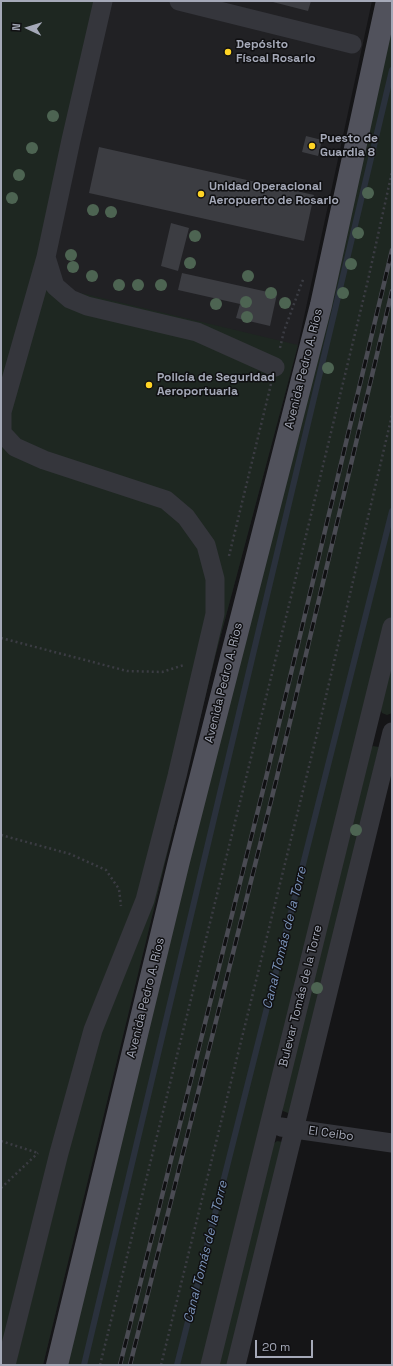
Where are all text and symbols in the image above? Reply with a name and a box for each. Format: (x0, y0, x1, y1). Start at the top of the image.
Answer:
north arrow (8, 8, 48, 48)
text: N (9, 23, 23, 31)
place label: Depósito Físcal Rosario (236, 38, 315, 66)
marker: Depósito Físcal Rosario (223, 47, 233, 57)
place label: Puesto de Guardia 8 (320, 132, 378, 160)
marker: Puesto de Guardia 8 (307, 141, 317, 151)
place label: Unidad Operacional Aeropuerto de Rosario (209, 180, 339, 208)
marker: Unidad Operacional Aeropuerto de Rosario (196, 189, 206, 199)
street label: Avenida Pedro A. Ríos (282, 307, 326, 431)
place label: Policía de Seguridad Aeroportuaria (157, 371, 275, 399)
marker: Policía de Seguridad Aeroportuaria (144, 380, 154, 390)
street label: Avenida Pedro A. Ríos (202, 621, 246, 745)
water label: Canal Tomás de la Torre (260, 865, 310, 1011)
street label: Bulevar Tomás de la Torre (276, 924, 326, 1068)
street label: Avenida Pedro A. Ríos (124, 936, 168, 1060)
street label: El Ceibo (307, 1124, 355, 1144)
water label: Canal Tomás de la Torre (181, 1179, 231, 1325)
scale bar (257, 1332, 315, 1358)
text: 20 m (262, 1339, 290, 1355)

